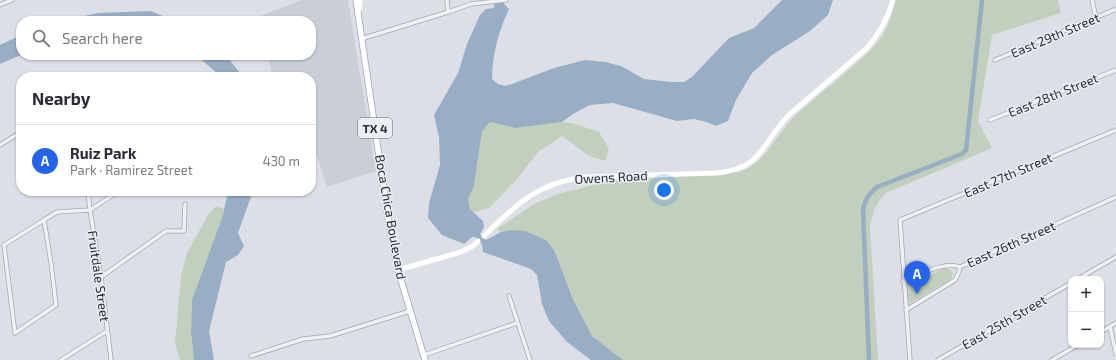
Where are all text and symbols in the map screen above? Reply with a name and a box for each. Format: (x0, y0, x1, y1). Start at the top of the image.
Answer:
street label: East 29th Street (1008, 9, 1102, 61)
search box (16, 16, 316, 60)
icon: search (30, 27, 52, 49)
text: Search here (62, 29, 143, 47)
street label: East 28th Street (1006, 70, 1100, 120)
text: Nearby (32, 88, 90, 108)
road number: TX 4 (358, 118, 392, 138)
text: Ruiz Park (70, 144, 136, 162)
street label: East 27th Street (961, 149, 1055, 201)
text: A (41, 153, 49, 169)
text: 430 m (263, 153, 300, 169)
street label: Boca Chica Boulevard (372, 153, 410, 281)
text: Park · Ramirez Street (70, 162, 193, 178)
street label: Owens Road (574, 167, 648, 187)
your location (654, 180, 674, 200)
street label: East 26th Street (964, 217, 1058, 271)
street label: Fruitdale Street (85, 229, 113, 323)
pin: A (904, 261, 930, 294)
map controls (1068, 276, 1104, 348)
button: + (1068, 276, 1104, 312)
street label: East 25th Street (959, 291, 1049, 353)
button: − (1068, 312, 1104, 348)

